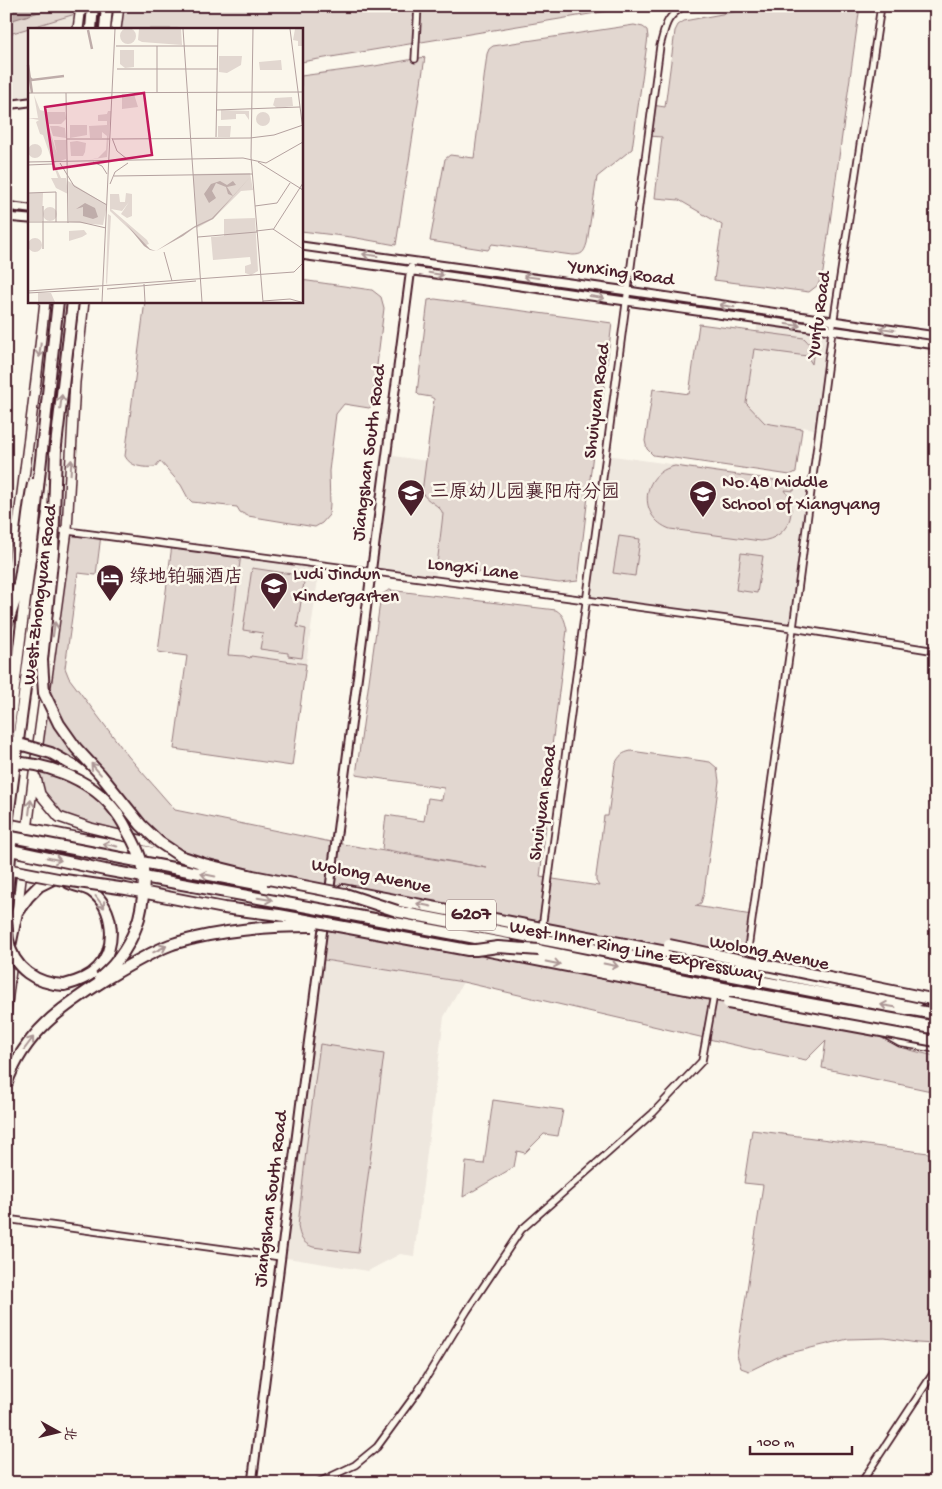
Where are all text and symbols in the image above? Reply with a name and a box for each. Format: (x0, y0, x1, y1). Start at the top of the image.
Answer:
inset map (28, 28, 302, 302)
one-way arrow (363, 250, 379, 260)
street label: Yunxing Road (565, 255, 677, 293)
street label: Yunfu Road (802, 268, 838, 362)
one-way arrow (428, 270, 444, 280)
one-way arrow (524, 272, 540, 282)
one-way arrow (589, 292, 605, 302)
one-way arrow (719, 300, 735, 310)
one-way arrow (784, 321, 800, 331)
one-way arrow (880, 324, 896, 334)
street label: Shuiyuan Road (580, 340, 617, 460)
one-way arrow (35, 341, 44, 357)
street label: Jiangshan South Road (348, 362, 392, 542)
one-way arrow (56, 394, 66, 410)
one-way arrow (66, 460, 75, 476)
place label: No.48 Middle School of Xiangyang (722, 472, 881, 517)
school or university icon: 三原幼儿园襄阳府分园 (396, 478, 426, 517)
school or university icon: No.48 Middle School of Xiangyang (688, 479, 718, 518)
place label: 三原幼儿园襄阳府分园 (430, 481, 620, 505)
street label: West Zhongyuan Road (19, 502, 64, 686)
street label: Longxi Lane (426, 553, 520, 587)
hotel icon: 绿地铂骊酒店 (95, 563, 125, 602)
place label: Lvdi Jindun Kindergarten (293, 564, 399, 609)
place label: 绿地铂骊酒店 (129, 566, 243, 590)
school or university icon: Lvdi Jindun Kindergarten (259, 571, 289, 610)
one-way arrow (49, 621, 59, 637)
street label: Shuiyuan Road (525, 742, 564, 862)
one-way arrow (90, 763, 101, 776)
one-way arrow (25, 799, 35, 815)
one-way arrow (102, 839, 118, 849)
street label: Wolong Avenue (309, 854, 433, 900)
one-way arrow (46, 855, 62, 864)
one-way arrow (200, 869, 216, 879)
one-way arrow (257, 894, 273, 904)
one-way arrow (95, 895, 105, 909)
one-way arrow (416, 900, 432, 910)
road number: G207 (446, 900, 496, 930)
street label: West Inner Ring Line Expressway (507, 916, 765, 988)
street label: Wolong Avenue (707, 931, 831, 977)
one-way arrow (153, 944, 168, 954)
one-way arrow (545, 959, 561, 969)
one-way arrow (602, 960, 618, 970)
one-way arrow (880, 1001, 896, 1010)
one-way arrow (24, 1036, 34, 1050)
street label: Jiangshan South Road (250, 1108, 294, 1288)
north arrow (32, 1406, 82, 1456)
scale bar (750, 1424, 852, 1456)
text: 北 (59, 1425, 78, 1442)
text: 100 m (756, 1434, 795, 1452)

